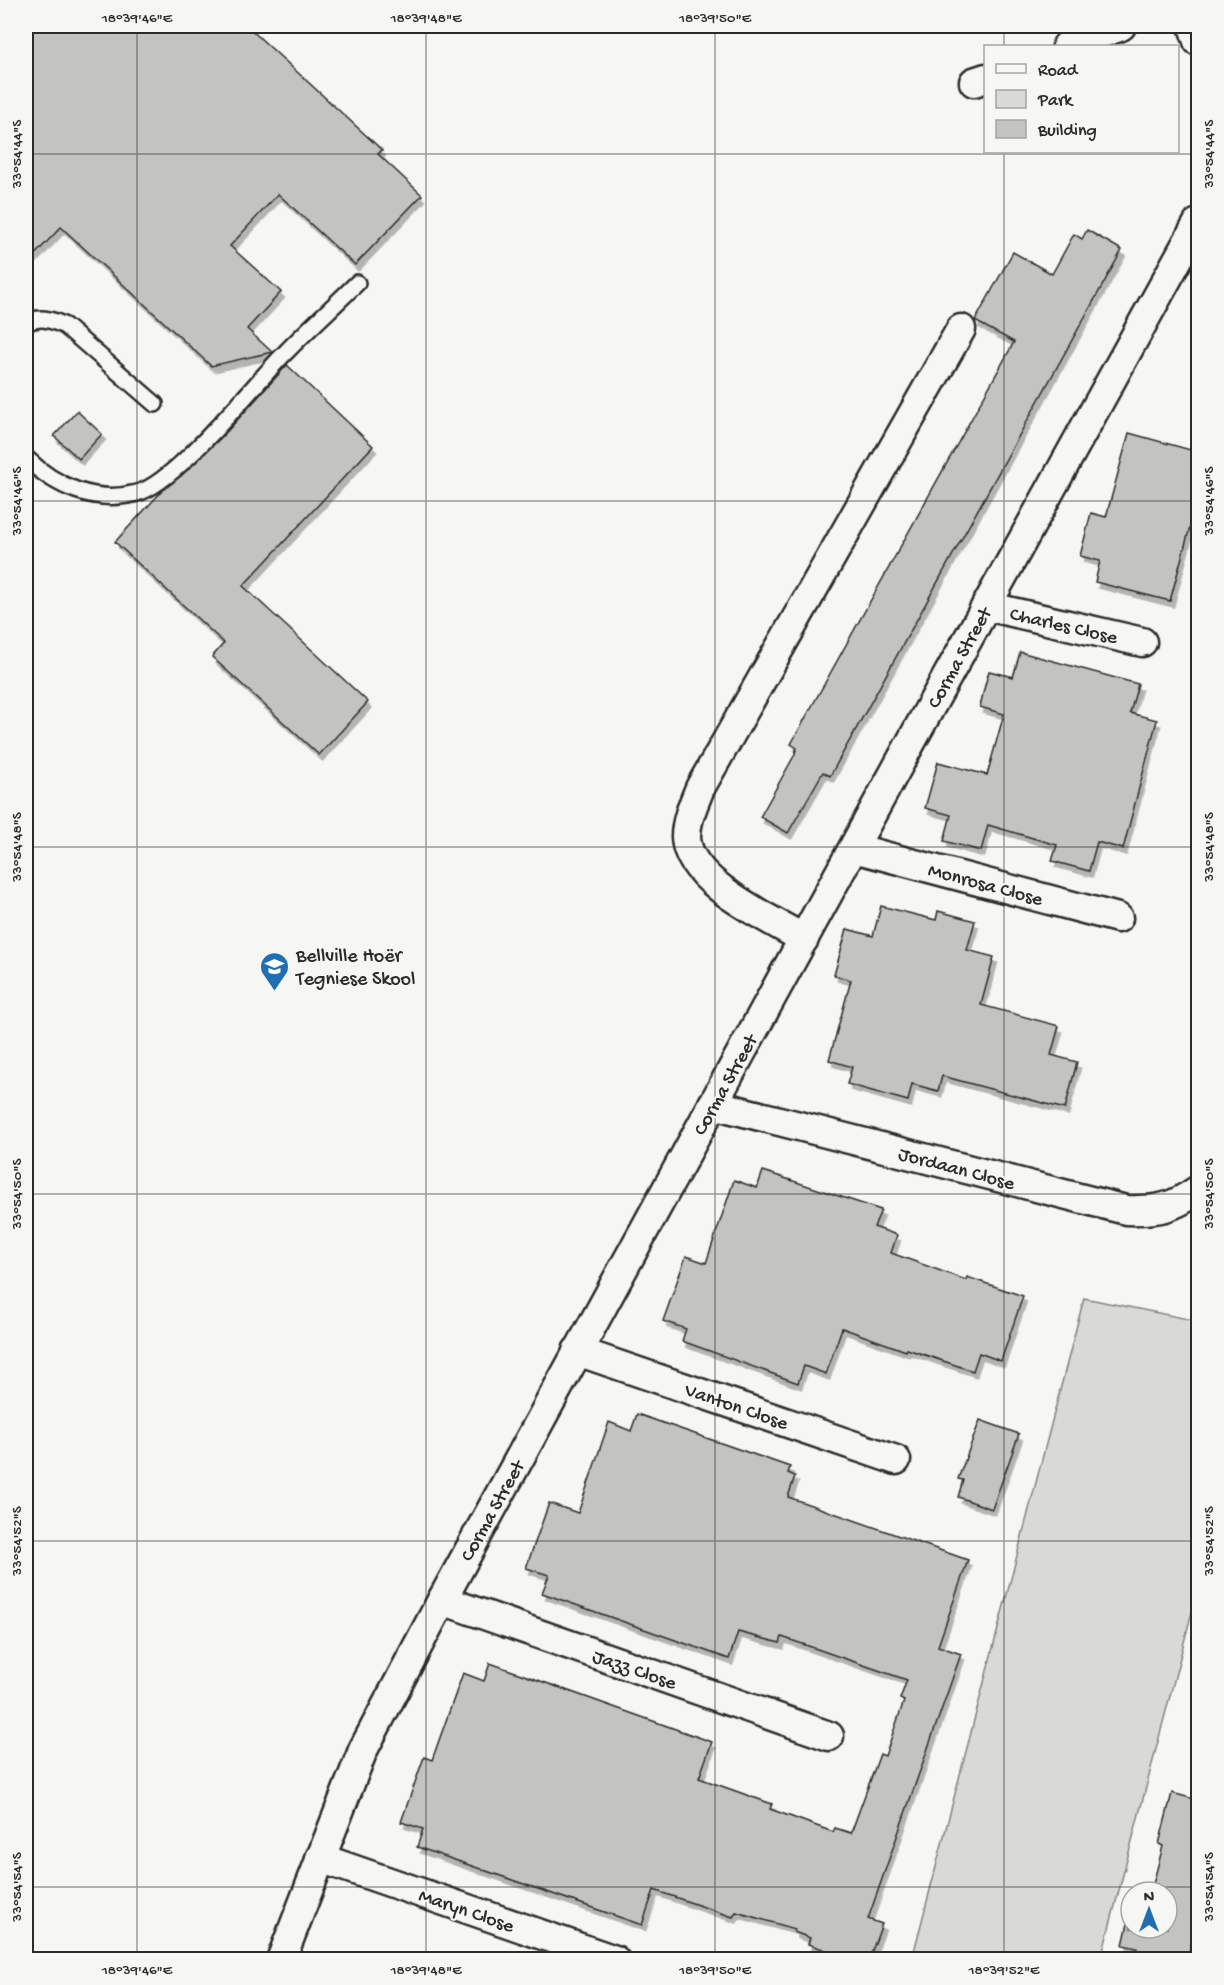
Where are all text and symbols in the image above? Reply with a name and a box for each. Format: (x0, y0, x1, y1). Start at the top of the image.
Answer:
text: 18°39'46"E (101, 10, 173, 28)
text: 18°39'48"E (389, 10, 462, 28)
text: 18°39'50"E (678, 10, 752, 28)
legend (984, 45, 1179, 153)
text: Road (1038, 61, 1079, 82)
text: Park (1037, 91, 1074, 112)
text: 33°54'44"S (9, 120, 27, 189)
text: 33°54'44"S (1201, 120, 1219, 189)
text: Building (1037, 121, 1097, 142)
text: 33°54'46"S (9, 466, 27, 537)
text: 33°54'46"S (1201, 466, 1219, 537)
street label: Corma Street (924, 603, 999, 713)
street label: Charles Close (1007, 604, 1120, 651)
text: 33°54'48"S (9, 812, 27, 883)
text: 33°54'48"S (1201, 812, 1219, 883)
street label: Monrosa Close (925, 860, 1046, 913)
place label: Bellville Hoër Tegniese Skool (295, 946, 415, 992)
school or university icon: Bellville Hoër Tegniese Skool (259, 950, 291, 992)
street label: Corma Street (690, 1030, 765, 1140)
street label: Jordaan Close (895, 1144, 1017, 1197)
text: 33°54'50"S (9, 1159, 27, 1230)
text: 33°54'50"S (1201, 1159, 1219, 1230)
street label: Vanton Close (680, 1380, 791, 1437)
street label: Corma Street (457, 1456, 532, 1566)
text: 33°54'52"S (9, 1506, 27, 1577)
text: 33°54'52"S (1201, 1506, 1219, 1577)
street label: Jazz Close (589, 1646, 680, 1697)
text: 33°54'54"S (9, 1852, 27, 1923)
text: 33°54'54"S (1201, 1852, 1219, 1923)
north arrow (1119, 1880, 1179, 1940)
street label: Maryn Close (415, 1885, 517, 1940)
text: N (1144, 1889, 1155, 1908)
text: 18°39'46"E (101, 1962, 173, 1980)
text: 18°39'48"E (389, 1962, 462, 1980)
text: 18°39'50"E (678, 1962, 752, 1980)
text: 18°39'52"E (968, 1962, 1040, 1980)

